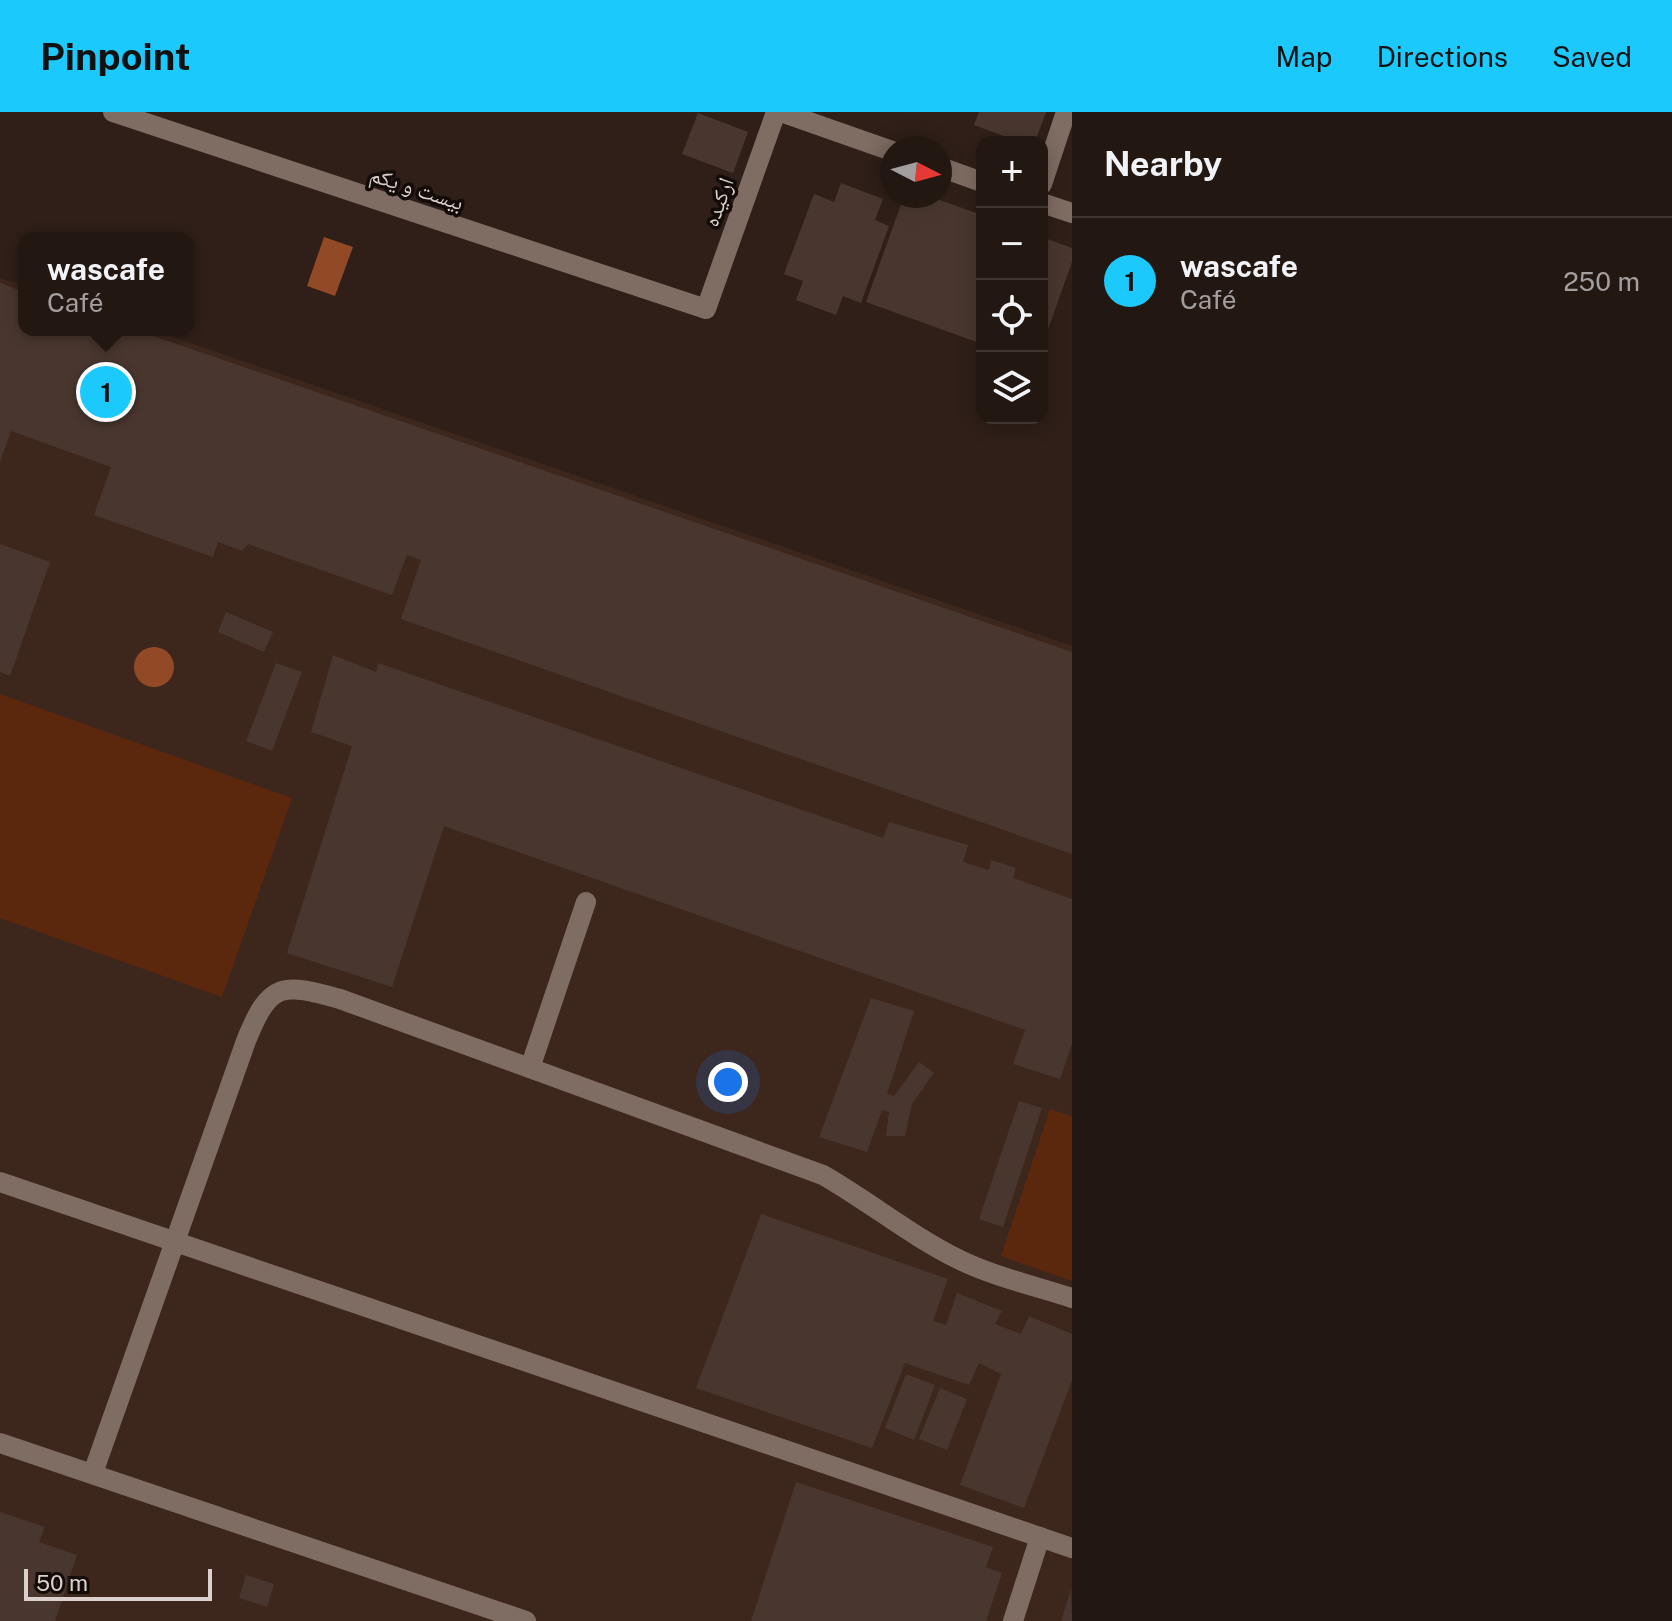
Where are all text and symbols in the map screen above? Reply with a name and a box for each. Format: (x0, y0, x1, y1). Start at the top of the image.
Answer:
text: Pinpoint (40, 34, 190, 79)
text: Map (1276, 40, 1332, 73)
text: Directions (1376, 40, 1508, 73)
text: Saved (1552, 40, 1632, 73)
north arrow (880, 136, 952, 208)
map controls (976, 136, 1048, 424)
button: + (976, 136, 1048, 208)
text: Nearby (1104, 144, 1222, 184)
street label: بیست و یکم (366, 161, 467, 217)
street label: ارکیده (697, 174, 739, 230)
button: − (976, 208, 1048, 280)
popup (18, 232, 194, 336)
text: wascafe (1180, 248, 1298, 284)
text: wascafe (47, 251, 165, 287)
text: 1 (1124, 266, 1136, 297)
text: 250 m (1563, 266, 1640, 297)
button: locate (976, 280, 1048, 352)
text: Café (1180, 284, 1237, 315)
text: Café (47, 287, 104, 318)
button: layers (976, 352, 1048, 424)
pin: 1 (80, 362, 132, 422)
your location (708, 1062, 748, 1102)
scale bar (24, 1565, 212, 1601)
text: 50 m (36, 1570, 88, 1596)

